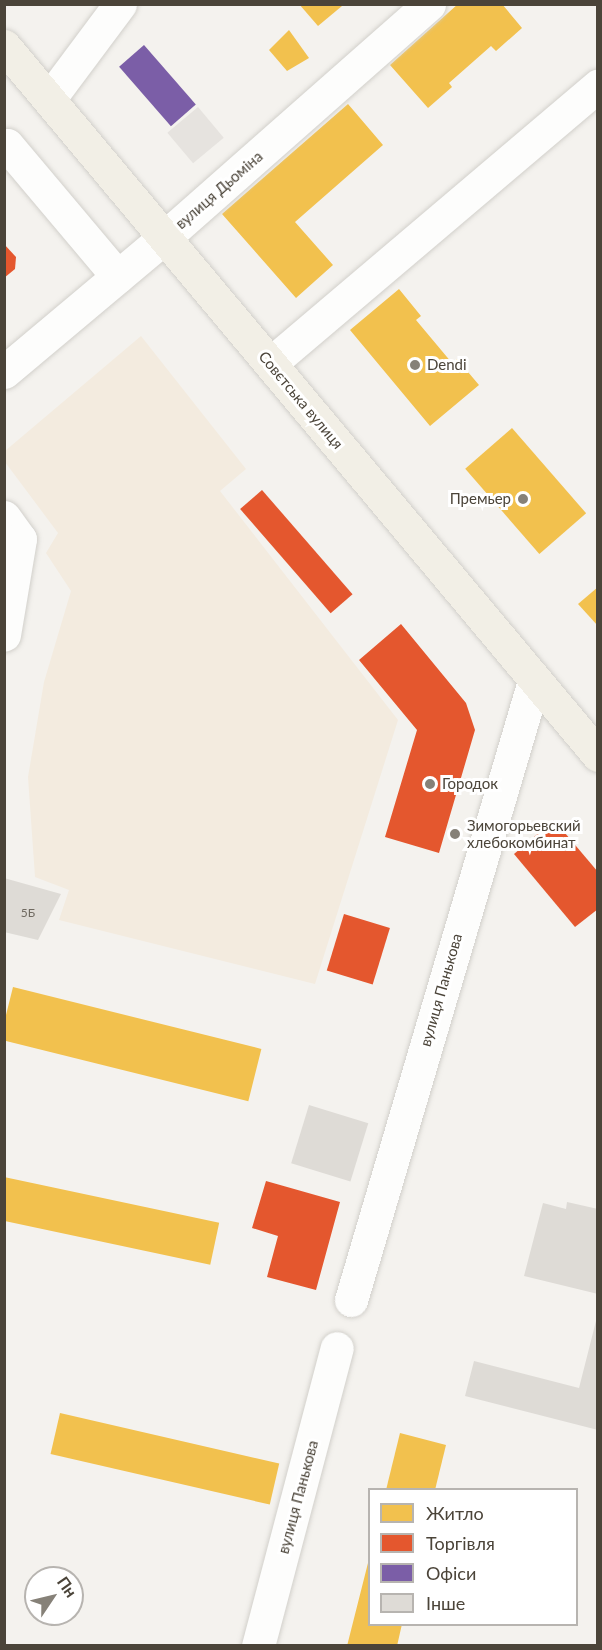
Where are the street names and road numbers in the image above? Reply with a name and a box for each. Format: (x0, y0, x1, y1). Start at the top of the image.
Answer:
street label: вулиця Дьоміна (172, 147, 266, 233)
street label: Совєтська вулиця (255, 348, 347, 452)
street label: вулиця Панькова (416, 931, 466, 1049)
street label: вулиця Панькова (274, 1438, 322, 1556)

